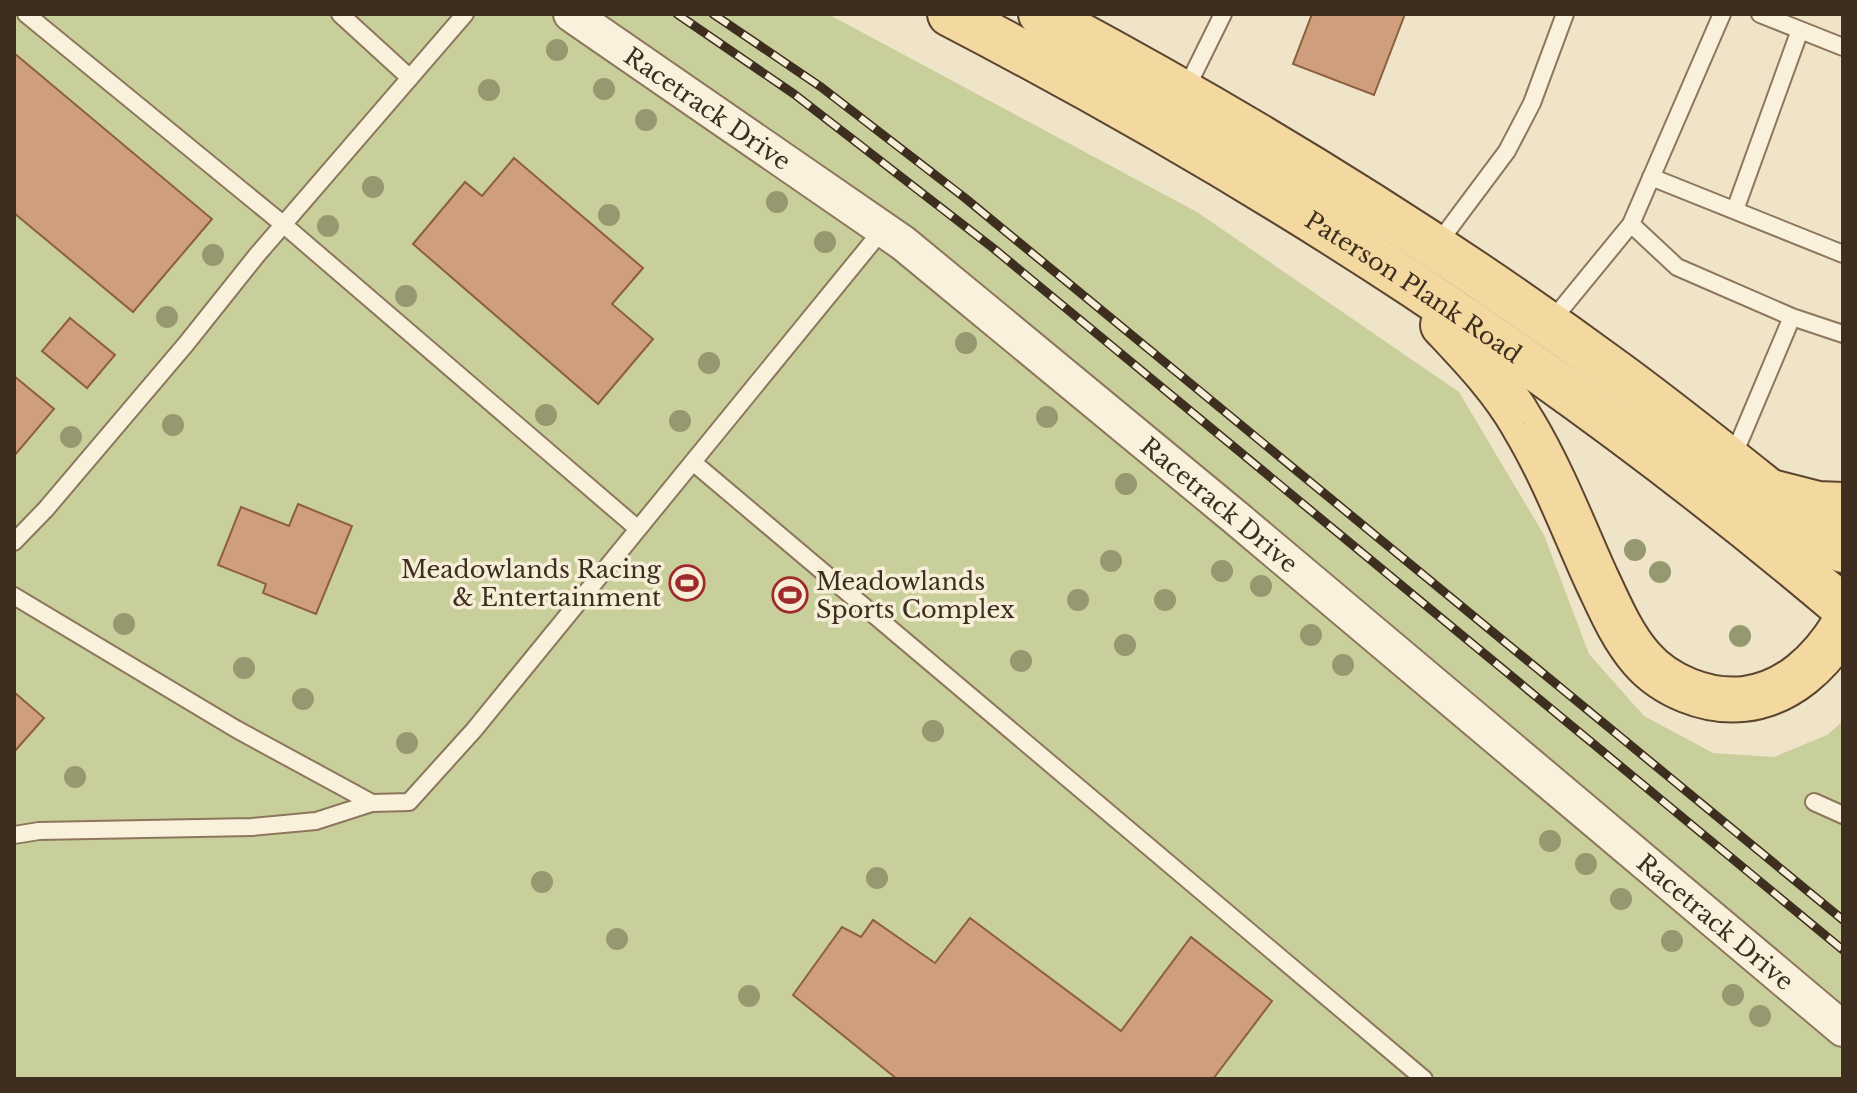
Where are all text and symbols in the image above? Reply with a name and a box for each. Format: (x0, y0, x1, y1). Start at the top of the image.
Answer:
street label: Racetrack Drive (619, 41, 796, 176)
street label: Paterson Plank Road (1300, 205, 1527, 369)
street label: Racetrack Drive (1135, 431, 1304, 578)
place label: Meadowlands Racing & Entertainment (401, 555, 662, 612)
sports icon: Meadowlands Racing & Entertainment (668, 564, 706, 602)
place label: Meadowlands Sports Complex (816, 567, 1015, 624)
sports icon: Meadowlands Sports Complex (771, 576, 809, 614)
street label: Racetrack Drive (1631, 848, 1800, 996)

